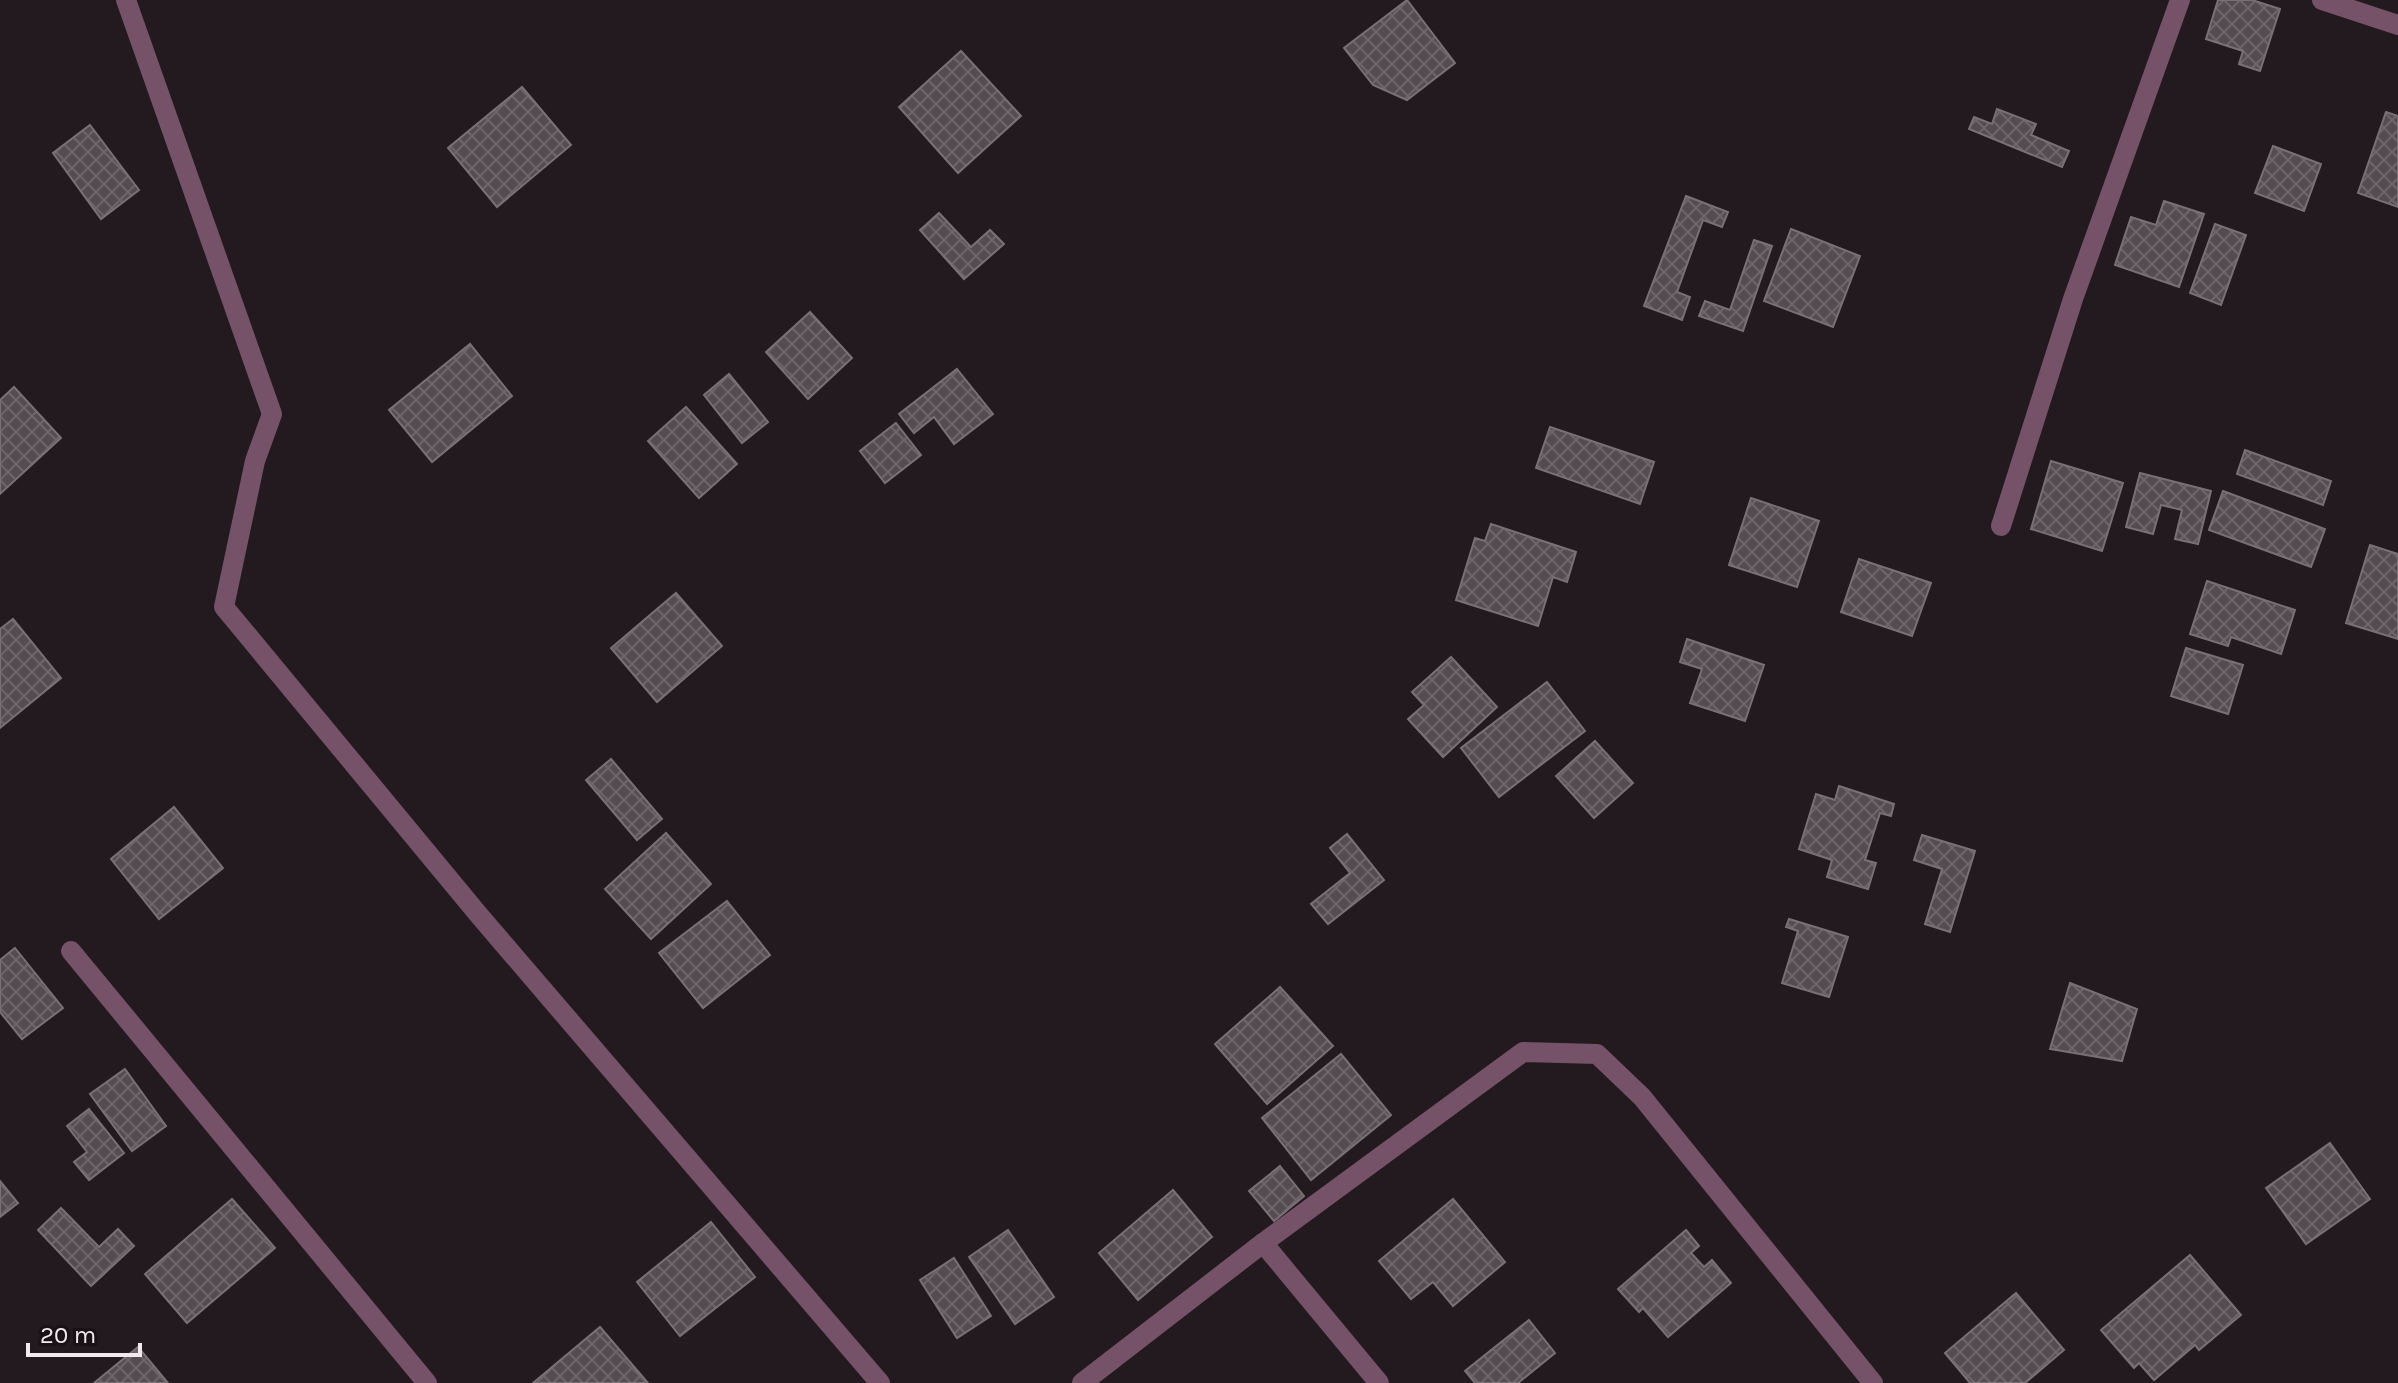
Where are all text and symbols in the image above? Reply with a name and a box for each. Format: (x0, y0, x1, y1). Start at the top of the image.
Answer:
scale bar (28, 1307, 140, 1357)
text: 20 m (40, 1321, 96, 1349)

